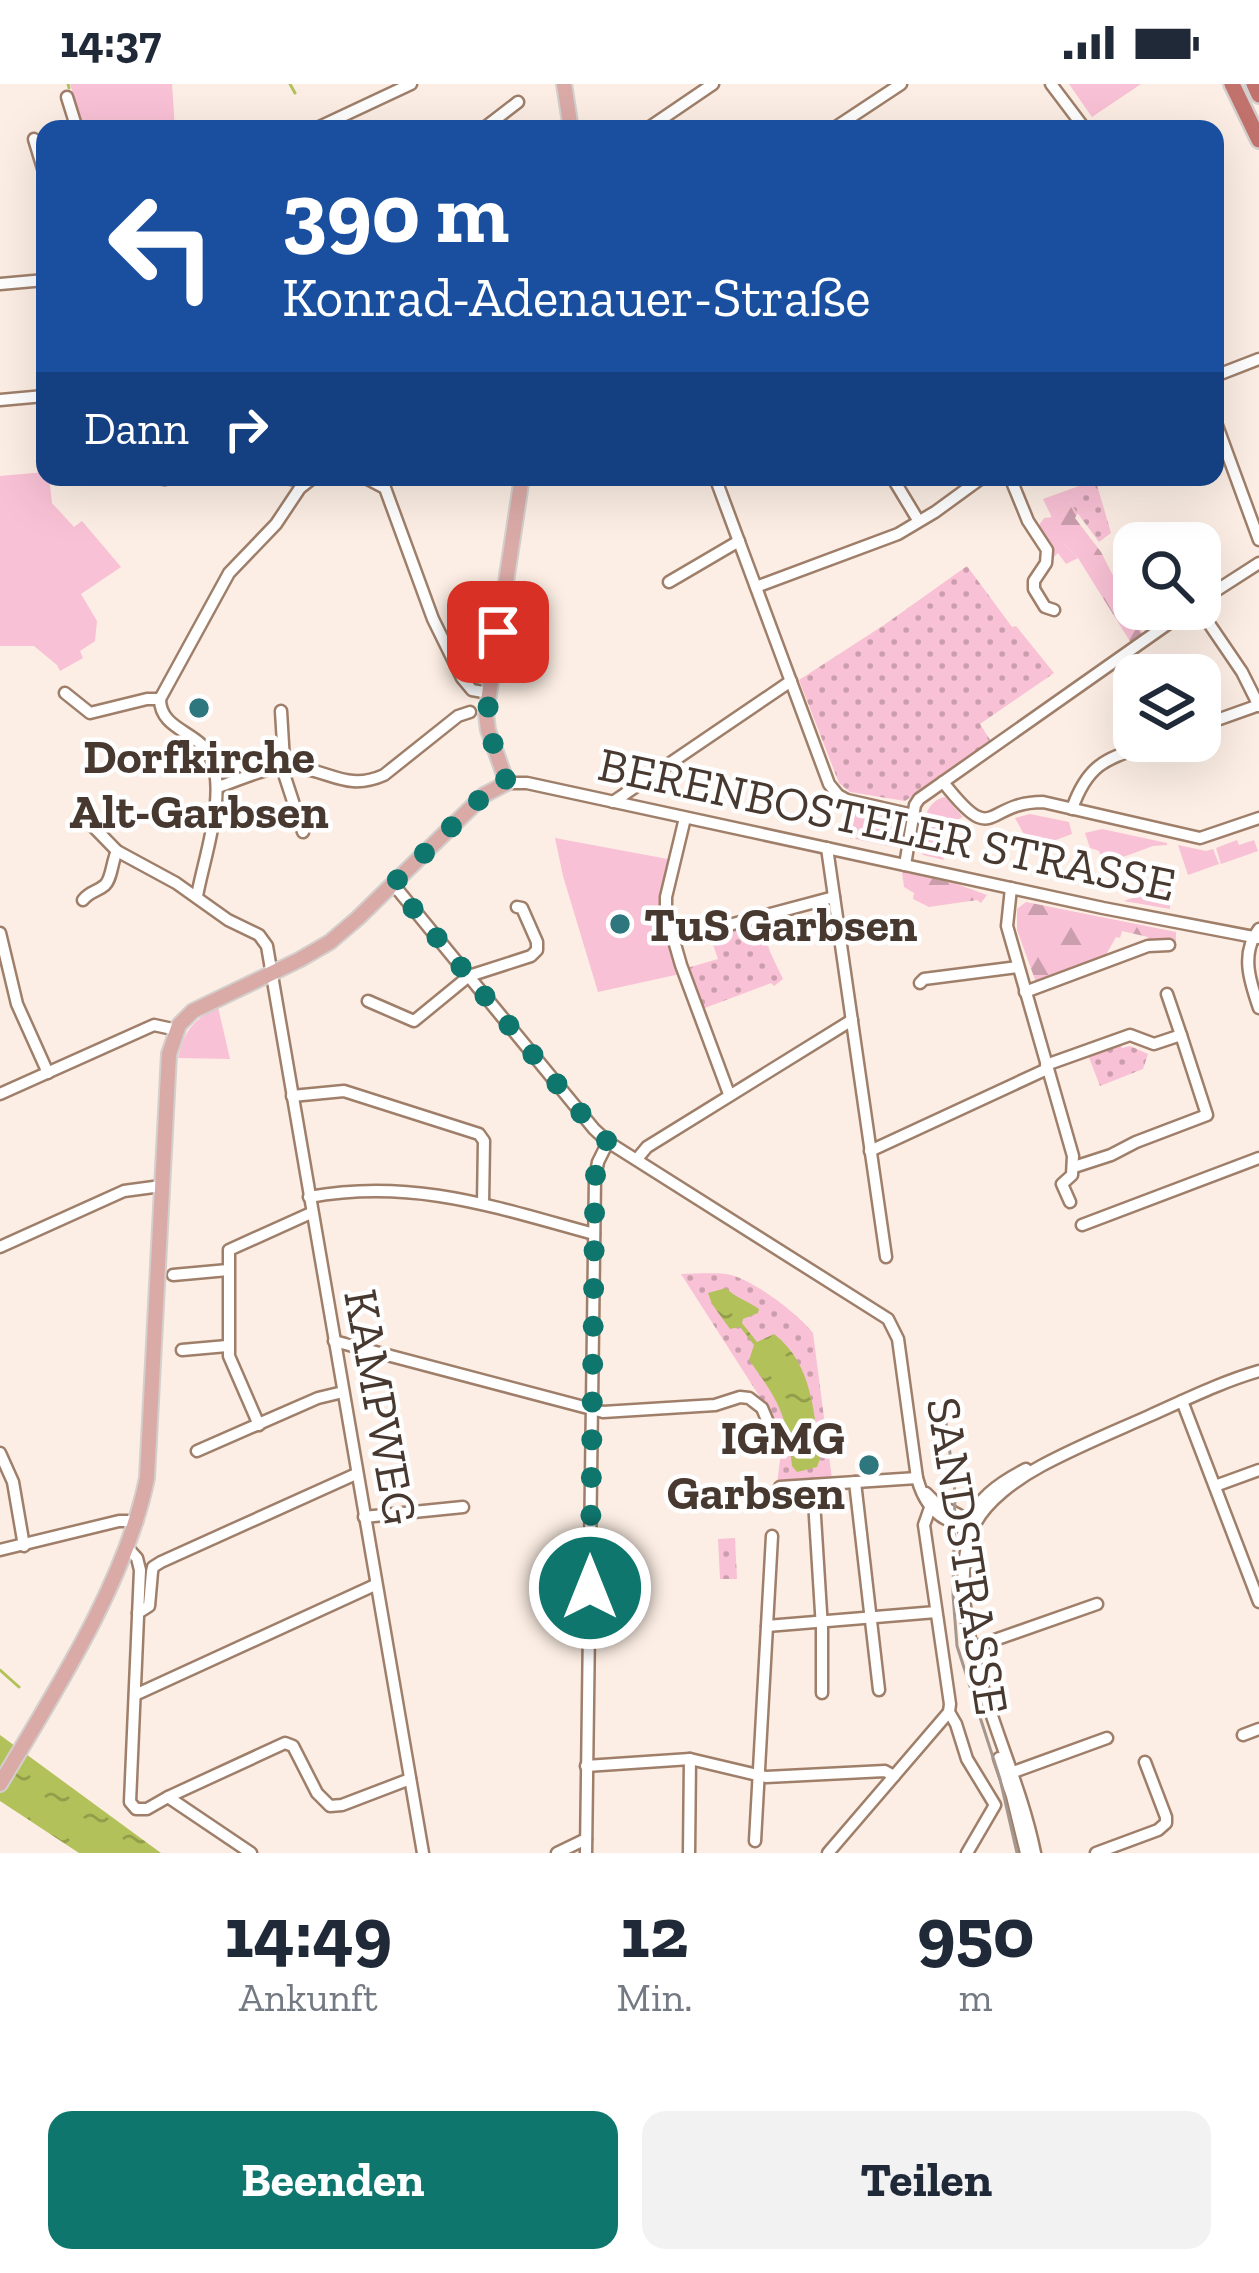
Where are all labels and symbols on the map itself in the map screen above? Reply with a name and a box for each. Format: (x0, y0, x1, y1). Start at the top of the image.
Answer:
pin (447, 581, 549, 683)
marker: Dorfkirche Alt-Garbsen (186, 695, 212, 721)
place label: Dorfkirche Alt-Garbsen (69, 728, 329, 840)
street label: BERENBOSTELER STRASSE (593, 735, 1181, 913)
place label: TuS Garbsen (644, 896, 917, 953)
marker: TuS Garbsen (607, 911, 633, 937)
street label: KAMPWEG (332, 1285, 430, 1529)
street label: SANDSTRASSE (915, 1393, 1021, 1719)
place label: IGMG Garbsen (667, 1409, 845, 1521)
marker: IGMG Garbsen (856, 1452, 882, 1478)
position arrow (527, 1525, 653, 1651)

